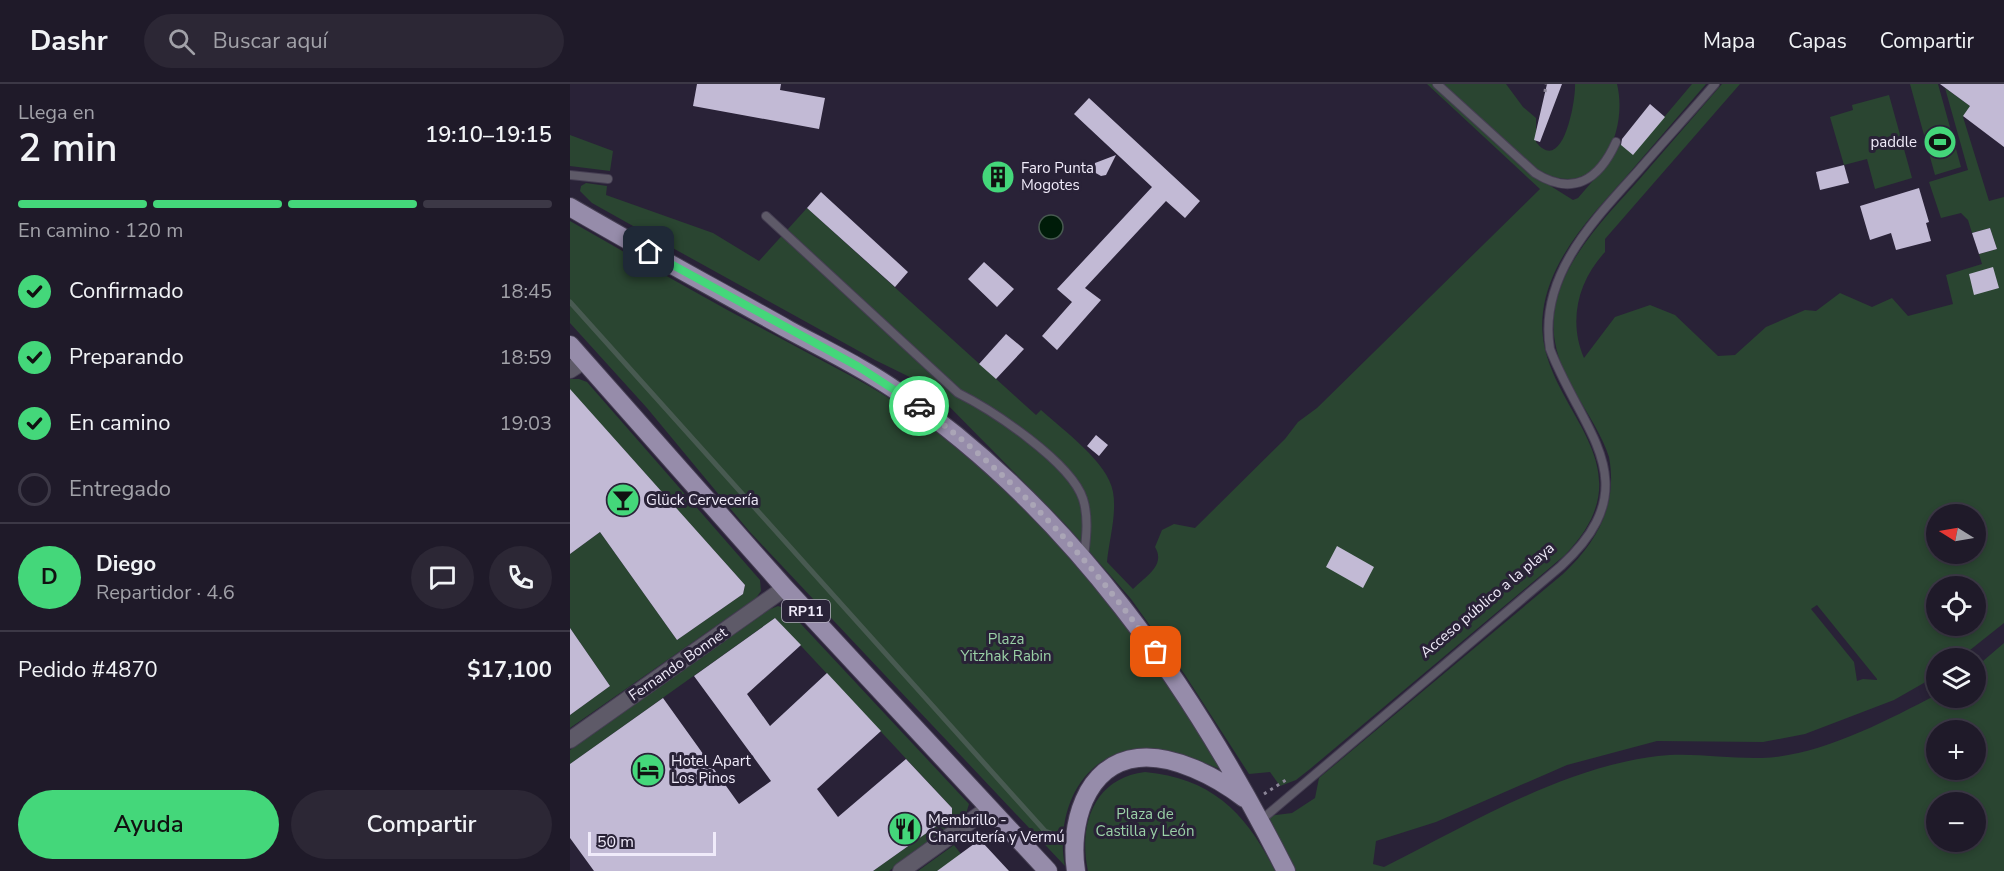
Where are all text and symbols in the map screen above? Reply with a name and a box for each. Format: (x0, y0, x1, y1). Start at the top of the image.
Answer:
search box (144, 14, 564, 68)
text: Dashr (30, 22, 108, 60)
icon: search (165, 25, 198, 58)
text: Buscar aquí (213, 26, 328, 56)
text: Mapa (1703, 27, 1755, 55)
text: Capas (1788, 27, 1847, 55)
text: Compartir (1880, 27, 1974, 55)
text: Llega en (18, 99, 95, 126)
text: 19:10–19:15 (425, 120, 552, 150)
text: 2 min (18, 122, 117, 175)
sports icon: paddle (1922, 124, 1958, 160)
place label: paddle (1870, 132, 1917, 152)
place label: Faro Punta Mogotes (1021, 158, 1094, 195)
building icon: Faro Punta Mogotes (980, 159, 1016, 195)
text: En camino · 120 m (18, 217, 183, 244)
pin (623, 226, 674, 277)
icon: home (632, 235, 665, 268)
icon: check (18, 275, 51, 308)
text: Confirmado (69, 276, 184, 306)
text: 18:45 (499, 278, 552, 305)
icon: check (18, 341, 51, 374)
text: Preparando (69, 342, 184, 372)
text: 18:59 (499, 344, 552, 371)
courier (889, 376, 949, 436)
icon: car (903, 390, 936, 423)
icon: check (18, 407, 51, 440)
text: En camino (69, 408, 170, 438)
text: 19:03 (499, 410, 552, 437)
text: Entregado (69, 474, 171, 504)
bar icon: Glück Cervecería (605, 482, 641, 518)
place label: Glück Cervecería (646, 490, 759, 510)
north arrow (1926, 504, 1986, 564)
map controls (1926, 504, 1986, 852)
street label: Acceso público a la playa (1416, 538, 1558, 662)
button: chat (411, 546, 474, 609)
button: phone (489, 546, 552, 609)
text: Diego (96, 549, 156, 579)
text: D (41, 562, 58, 592)
button: locate (1926, 576, 1986, 636)
text: Repartidor · 4.6 (96, 579, 235, 606)
road number: RP11 (782, 600, 830, 622)
street label: Fernando Bonnet (625, 622, 732, 705)
pin (1130, 626, 1181, 677)
park label: Plaza Yitzhak Rabin (959, 629, 1052, 666)
icon: bag (1139, 635, 1172, 668)
button: layers (1926, 648, 1986, 708)
text: Pedido #4870 (18, 655, 158, 685)
text: $17,100 (467, 655, 552, 685)
button: + (1926, 720, 1986, 780)
place label: Hotel Apart Los Pinos (671, 751, 752, 788)
hotel icon: Hotel Apart Los Pinos (630, 752, 666, 788)
button: Ayuda (18, 790, 279, 859)
button: Compartir (291, 790, 552, 859)
button: − (1926, 792, 1986, 852)
park label: Plaza de Castilla y León (1096, 804, 1194, 841)
place label: Membrillo - Charcutería y Vermú (928, 810, 1065, 847)
restaurant icon: Membrillo - Charcutería y Vermú (887, 811, 923, 847)
scale bar (588, 829, 716, 856)
text: 50 m (597, 831, 634, 853)

